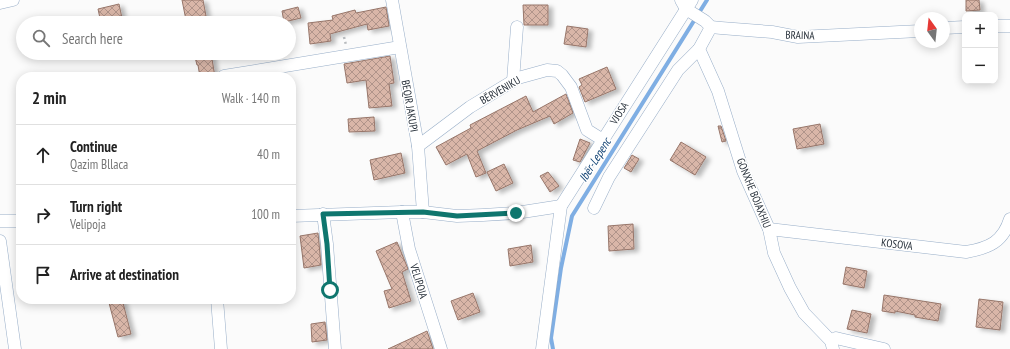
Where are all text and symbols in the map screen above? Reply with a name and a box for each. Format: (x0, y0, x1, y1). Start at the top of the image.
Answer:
north arrow (914, 12, 950, 48)
map controls (962, 12, 998, 84)
button: + (962, 12, 998, 48)
search box (16, 16, 296, 60)
icon: search (30, 27, 52, 49)
street label: BRAINA (785, 27, 816, 43)
text: Search here (62, 29, 123, 48)
button: − (962, 48, 998, 84)
street label: BËRVENIKU (477, 73, 523, 107)
street label: BEQIR JAKUPI (399, 79, 421, 133)
text: 2 min (32, 87, 66, 109)
text: Walk · 140 m (222, 90, 280, 107)
street label: VJOSA (606, 99, 632, 128)
water label: Ibër-Lepenc (575, 134, 615, 184)
text: Continue (70, 137, 117, 156)
icon: ahead (32, 144, 54, 166)
text: 40 m (257, 146, 280, 163)
text: Qazim Bllaca (70, 156, 128, 173)
street label: GONXHE BOJAXHIU (734, 156, 774, 230)
text: Turn right (70, 197, 122, 216)
icon: right (32, 204, 54, 226)
route end (507, 204, 525, 222)
text: 100 m (251, 206, 280, 223)
text: Velipoja (70, 216, 106, 233)
street label: KOSOVA (880, 235, 914, 253)
street label: VELIPOJA (407, 261, 431, 301)
icon: arrive (32, 264, 54, 286)
text: Arrive at destination (70, 265, 179, 284)
route start (321, 281, 339, 299)

